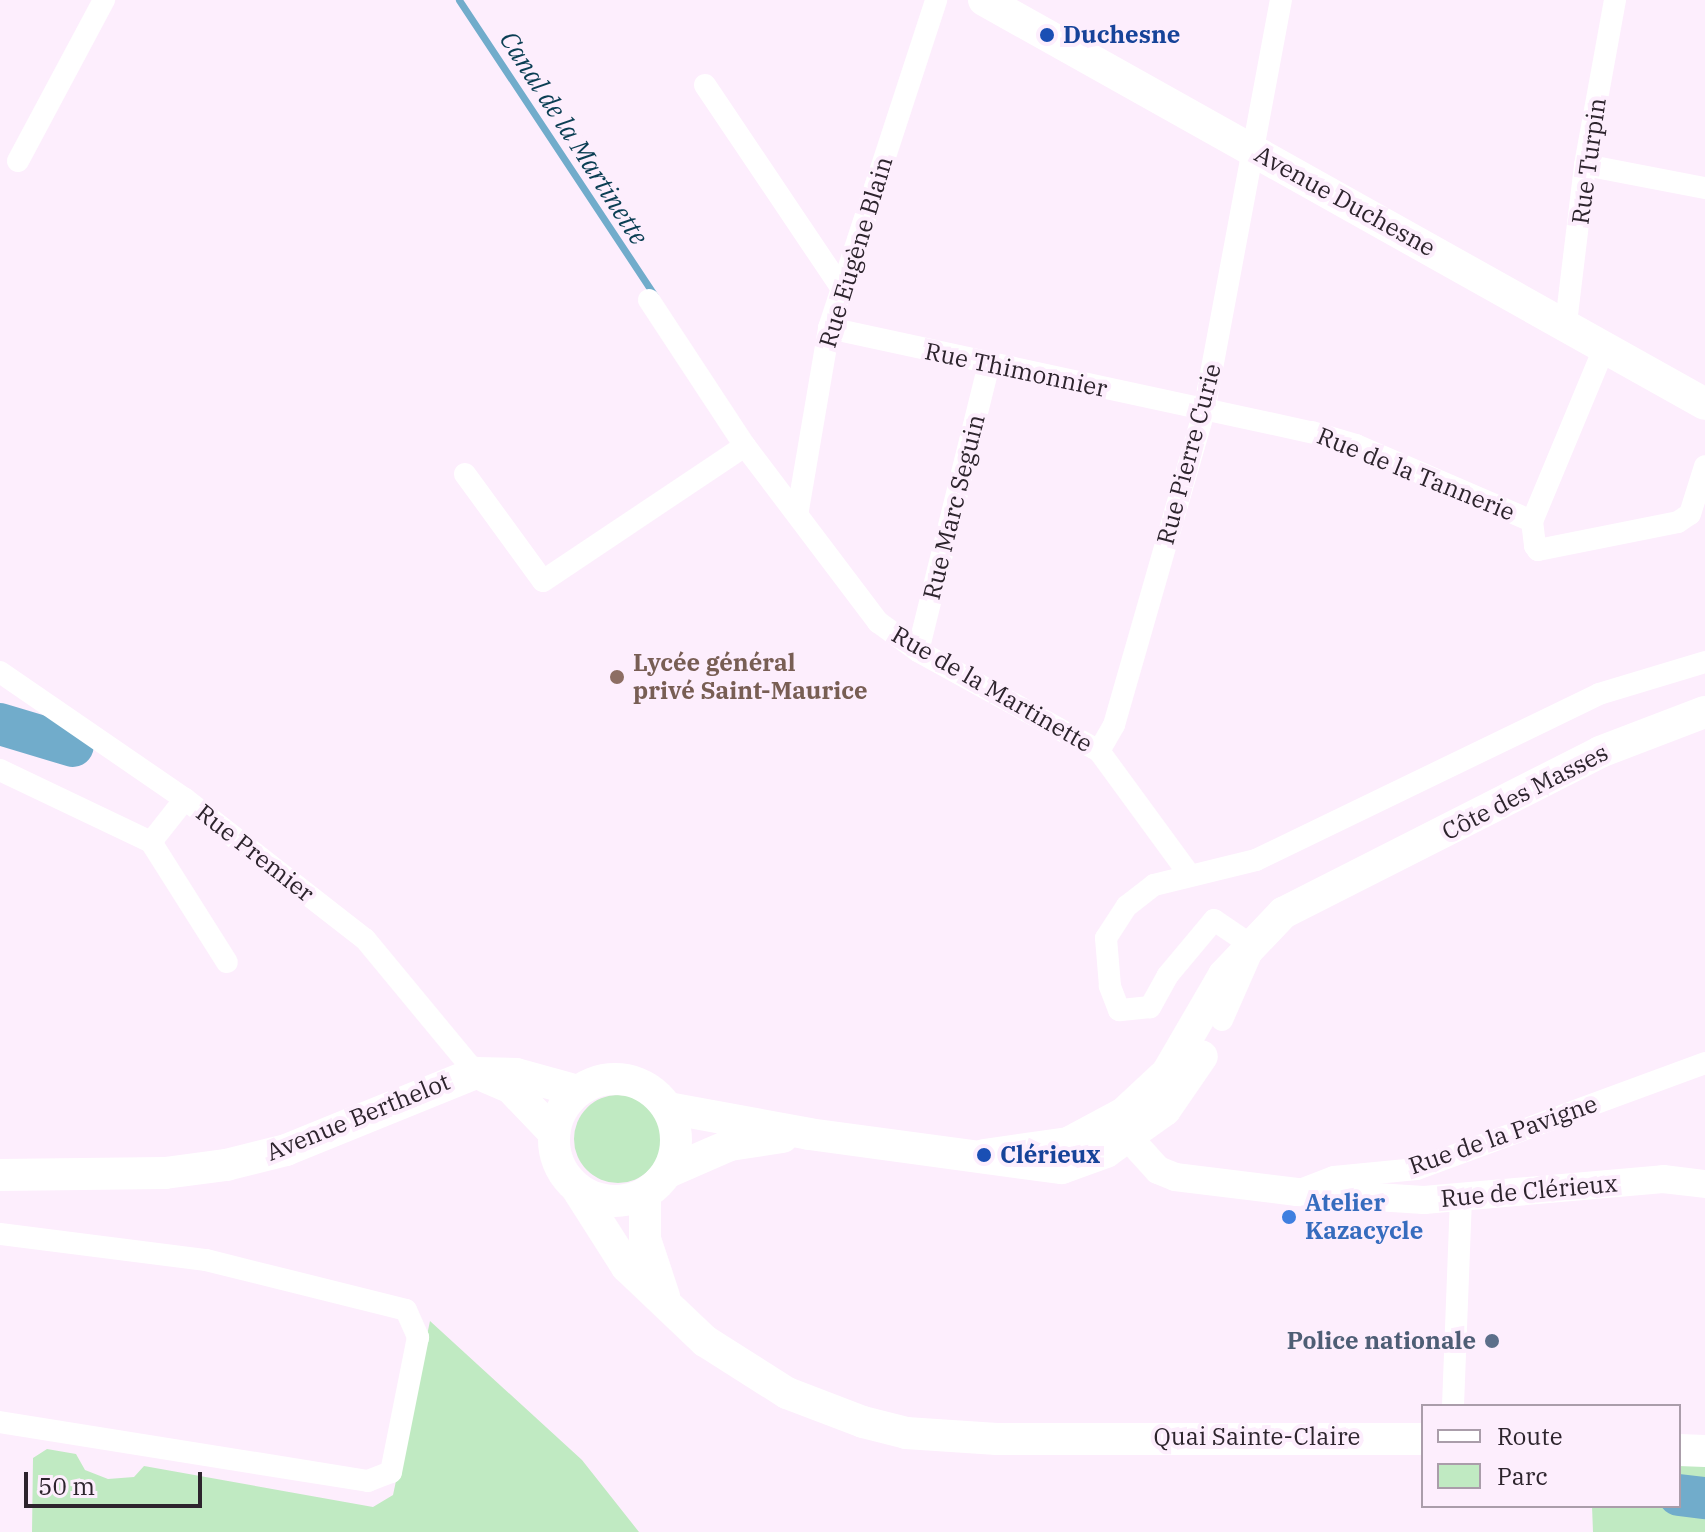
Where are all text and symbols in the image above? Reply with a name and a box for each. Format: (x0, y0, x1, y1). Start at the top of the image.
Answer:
place label: Duchesne (1063, 21, 1180, 49)
water label: Canal de la Martinette (493, 25, 655, 251)
marker: Duchesne (1038, 26, 1056, 44)
street label: Rue Turpin (1566, 96, 1612, 226)
street label: Avenue Duchesne (1250, 139, 1440, 263)
street label: Rue Eugène Blain (813, 153, 899, 351)
street label: Rue Thimonnier (922, 337, 1110, 403)
street label: Rue Pierre Curie (1151, 360, 1227, 548)
street label: Rue Marc Seguin (917, 411, 991, 603)
street label: Rue de la Tannerie (1313, 421, 1519, 527)
street label: Rue de la Martinette (887, 620, 1097, 758)
place label: Lycée général privé Saint-Maurice (633, 649, 868, 705)
marker: Lycée général privé Saint-Maurice (608, 668, 626, 686)
street label: Côte des Masses (1437, 738, 1613, 846)
street label: Rue Premier (190, 798, 320, 908)
street label: Avenue Berthelot (262, 1067, 454, 1167)
street label: Rue de la Pavigne (1405, 1089, 1601, 1181)
place label: Clérieux (1000, 1141, 1100, 1169)
marker: Clérieux (975, 1146, 993, 1164)
street label: Rue de Clérieux (1439, 1169, 1619, 1213)
place label: Atelier Kazacycle (1305, 1189, 1423, 1245)
marker: Atelier Kazacycle (1280, 1208, 1298, 1226)
place label: Police nationale (1287, 1327, 1476, 1355)
marker: Police nationale (1483, 1332, 1501, 1350)
legend (1421, 1404, 1681, 1508)
text: Route (1497, 1420, 1563, 1452)
street label: Quai Sainte-Claire (1154, 1423, 1360, 1451)
scale bar (28, 1456, 206, 1506)
text: Parc (1497, 1460, 1548, 1492)
text: 50 m (38, 1470, 95, 1502)

